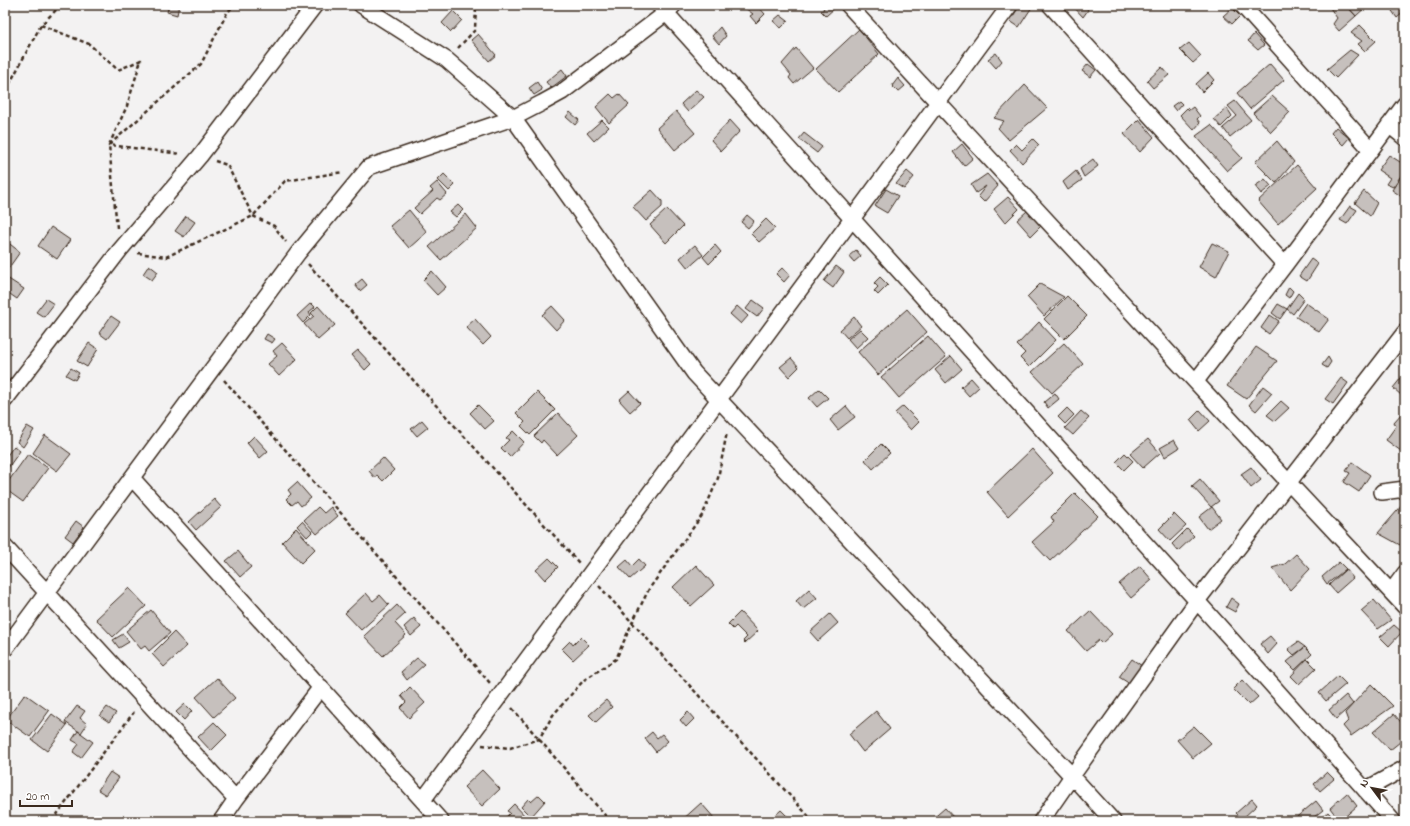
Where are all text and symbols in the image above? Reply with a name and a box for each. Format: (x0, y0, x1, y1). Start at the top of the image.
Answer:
north arrow (1352, 768, 1392, 808)
text: N (1356, 776, 1373, 791)
scale bar (20, 782, 72, 808)
text: 20 m (26, 788, 49, 806)

